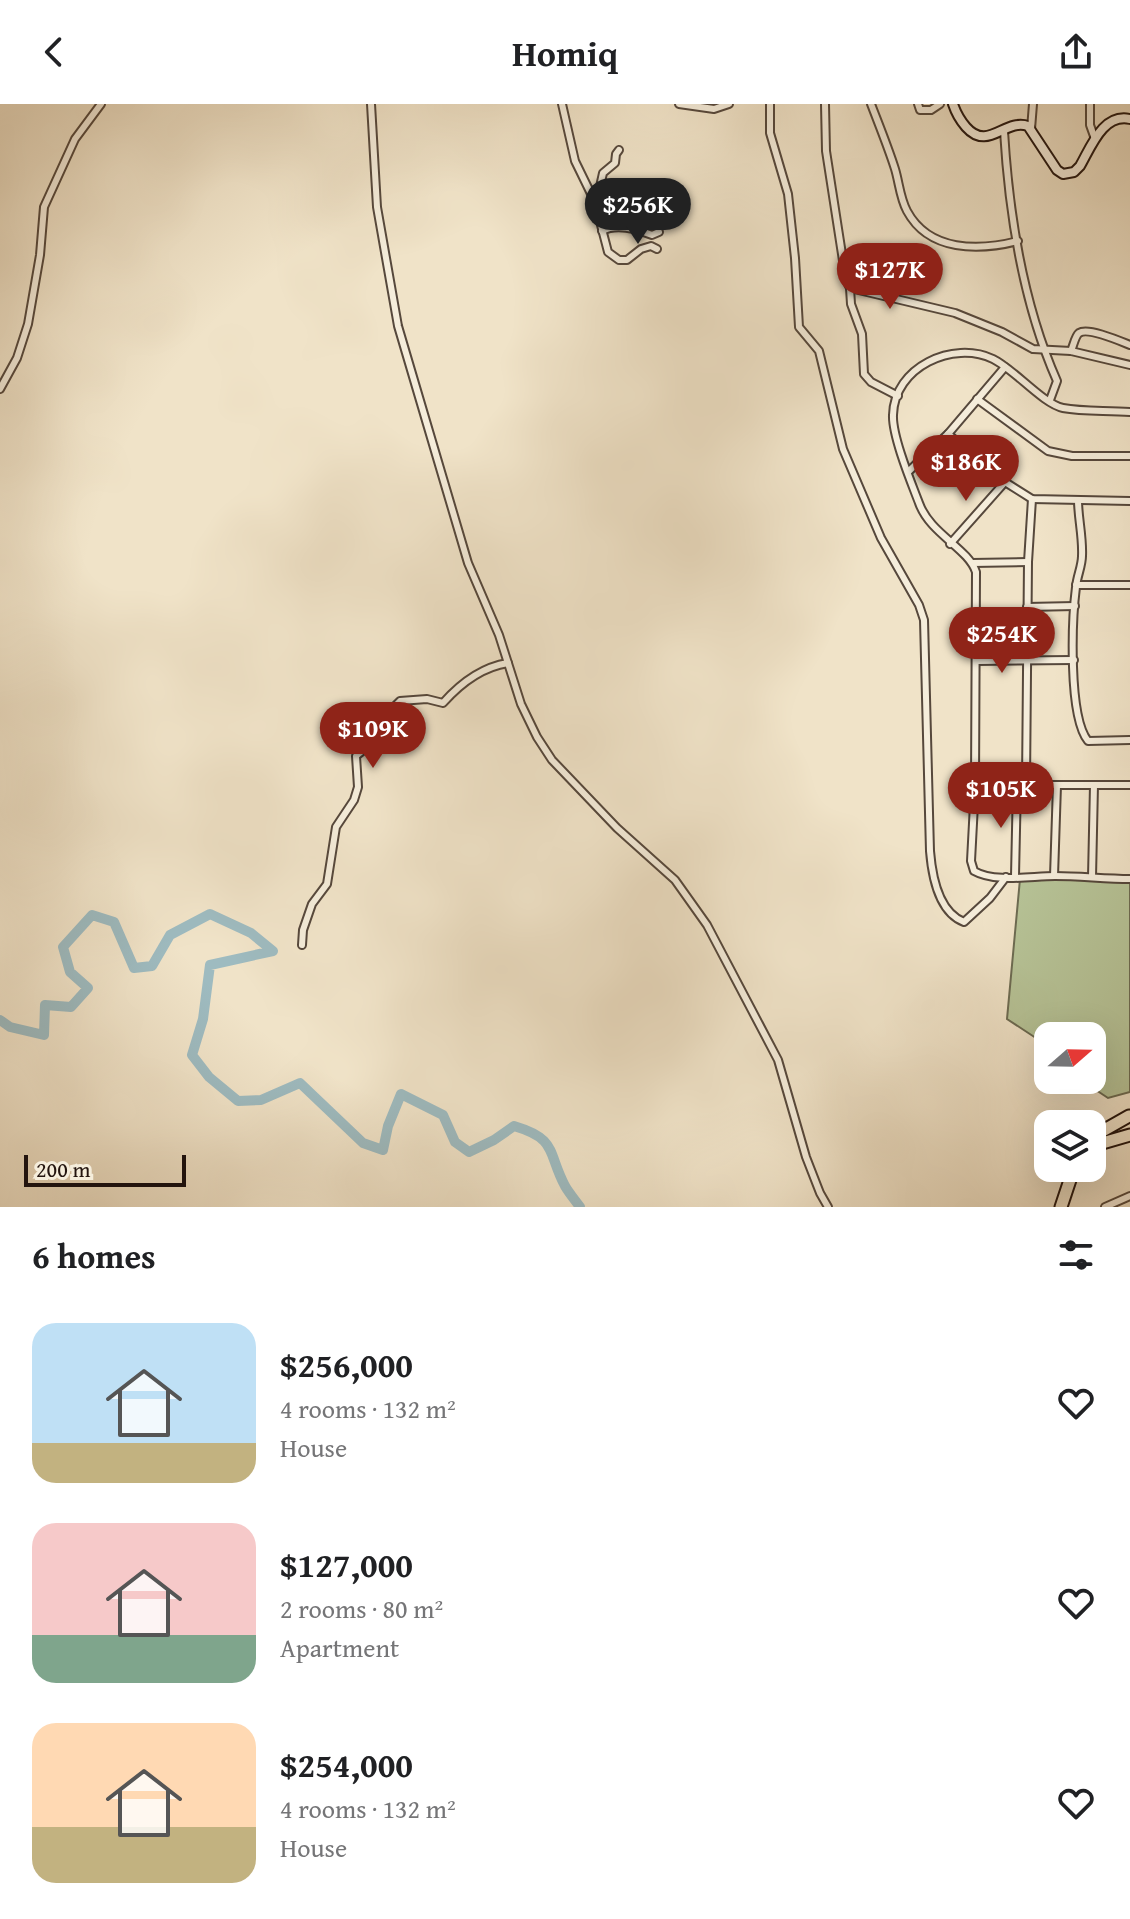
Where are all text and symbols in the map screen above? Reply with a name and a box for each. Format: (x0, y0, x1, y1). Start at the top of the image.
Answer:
text: Homiq (512, 26, 618, 79)
icon: back (32, 30, 76, 74)
icon: share (1054, 30, 1098, 74)
pin: $256K (582, 178, 694, 246)
text: $256K (603, 184, 673, 223)
pin: $127K (834, 243, 946, 311)
text: $127K (855, 249, 925, 288)
pin: $186K (910, 435, 1022, 503)
text: $186K (931, 441, 1001, 480)
pin: $254K (946, 607, 1058, 675)
text: $254K (967, 613, 1037, 652)
pin: $109K (317, 702, 429, 770)
text: $109K (338, 708, 408, 747)
pin: $105K (945, 762, 1057, 830)
text: $105K (966, 768, 1036, 807)
north arrow (1034, 1022, 1106, 1094)
map controls (1034, 1022, 1106, 1182)
button: layers (1034, 1110, 1106, 1182)
scale bar (24, 1151, 186, 1187)
text: 200 m (36, 1153, 91, 1185)
text: 6 homes (32, 1231, 156, 1280)
icon: filters (1054, 1233, 1098, 1277)
text: $256,000 (280, 1340, 413, 1389)
icon: home (96, 1355, 192, 1451)
icon: heart (1054, 1381, 1098, 1425)
text: 4 rooms · 132 m² (280, 1389, 456, 1428)
text: House (280, 1428, 347, 1467)
text: $127,000 (280, 1540, 413, 1589)
icon: home (96, 1555, 192, 1651)
icon: heart (1054, 1581, 1098, 1625)
text: 2 rooms · 80 m² (280, 1589, 443, 1628)
text: Apartment (280, 1628, 399, 1667)
text: $254,000 (280, 1740, 413, 1789)
icon: home (96, 1755, 192, 1851)
icon: heart (1054, 1781, 1098, 1825)
text: 4 rooms · 132 m² (280, 1789, 456, 1828)
text: House (280, 1828, 347, 1867)

